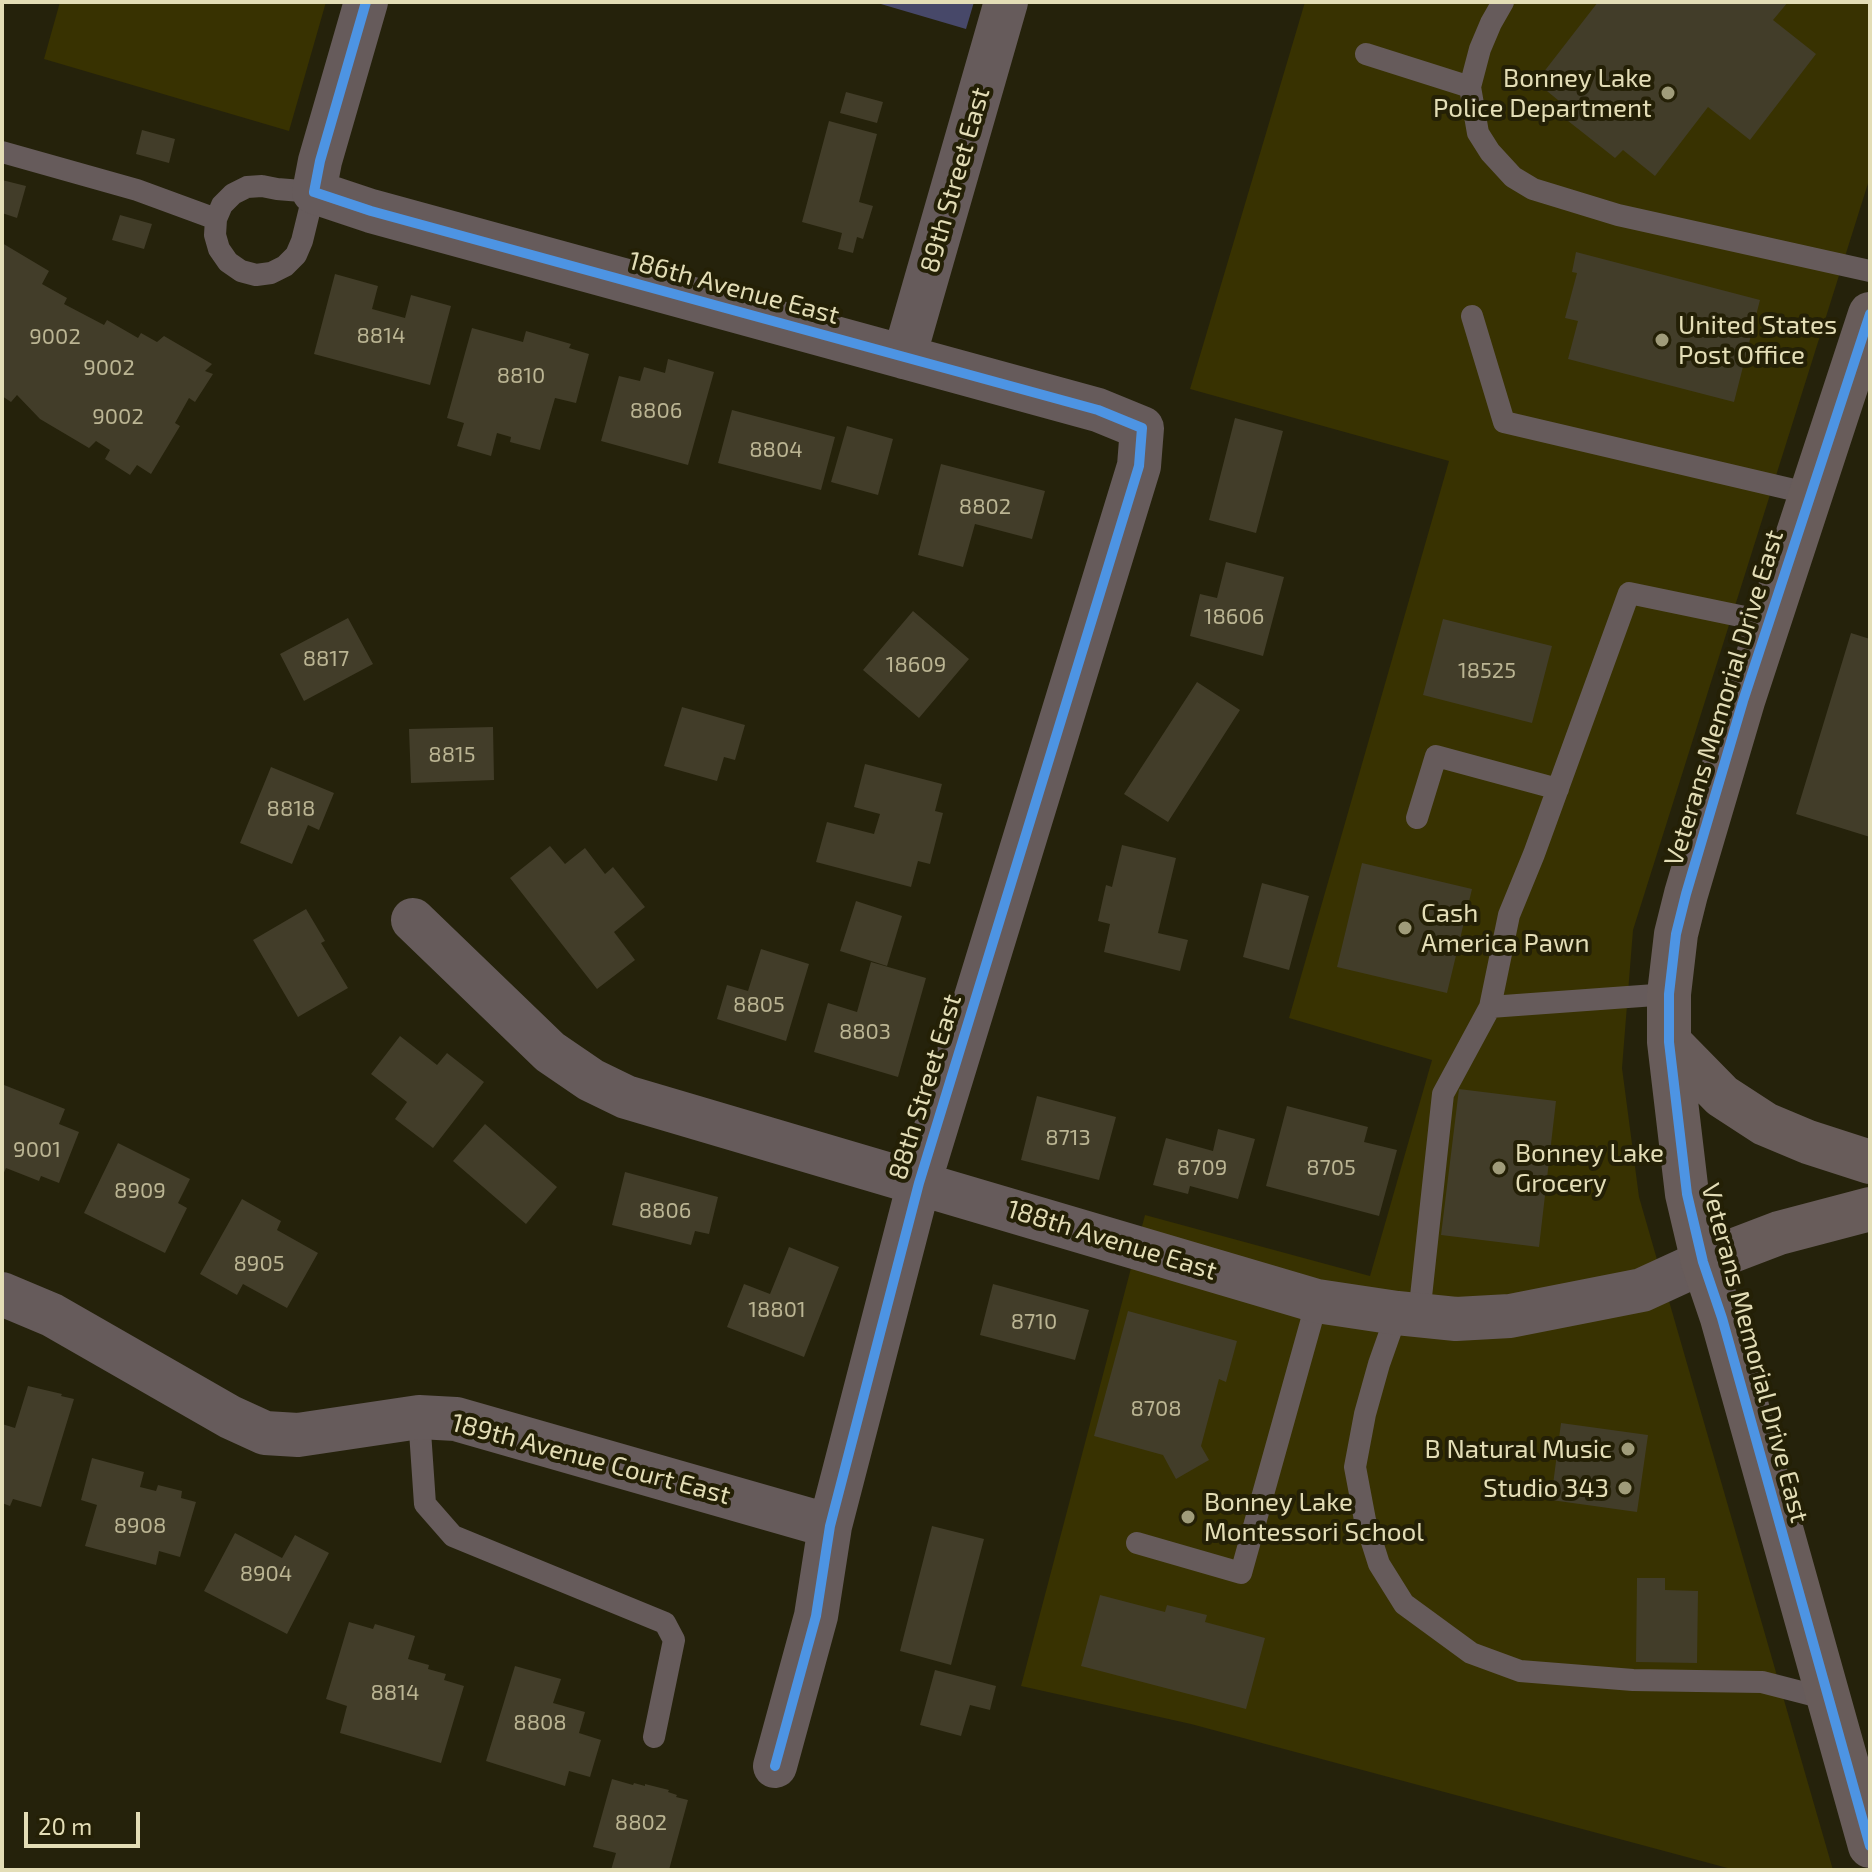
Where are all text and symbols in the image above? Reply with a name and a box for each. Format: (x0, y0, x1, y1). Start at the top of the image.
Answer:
place label: Bonney Lake Police Department (1433, 62, 1652, 124)
street label: 89th Street East (914, 84, 996, 276)
marker: Bonney Lake Police Department (1659, 84, 1677, 102)
street label: 186th Avenue East (625, 245, 843, 331)
place label: United States Post Office (1678, 309, 1837, 370)
house number: 8814 (357, 323, 405, 349)
house number: 9002 (29, 324, 81, 350)
marker: United States Post Office (1653, 331, 1671, 349)
house number: 9002 (83, 355, 135, 381)
house number: 8810 (497, 363, 545, 389)
house number: 8806 (630, 398, 682, 424)
house number: 9002 (92, 404, 144, 430)
house number: 8804 (749, 437, 803, 463)
house number: 8802 (959, 494, 1011, 520)
street label: Veterans Memorial Drive East (1658, 526, 1790, 870)
house number: 18606 (1204, 604, 1264, 630)
house number: 8817 (303, 646, 349, 672)
house number: 18609 (886, 652, 946, 678)
house number: 18525 (1458, 658, 1516, 684)
house number: 8815 (428, 742, 476, 768)
house number: 8818 (267, 796, 315, 822)
place label: Cash America Pawn (1421, 897, 1590, 958)
marker: Cash America Pawn (1396, 919, 1414, 937)
street label: 88th Street East (882, 990, 968, 1184)
house number: 8805 (733, 992, 785, 1018)
house number: 8803 (839, 1019, 891, 1045)
house number: 8713 (1045, 1125, 1091, 1151)
house number: 9001 (13, 1137, 61, 1163)
place label: Bonney Lake Grocery (1515, 1137, 1664, 1198)
house number: 8709 (1177, 1155, 1227, 1181)
house number: 8705 (1306, 1155, 1356, 1181)
marker: Bonney Lake Grocery (1490, 1159, 1508, 1177)
house number: 8909 (114, 1178, 166, 1204)
street label: Veterans Memorial Drive East (1695, 1180, 1815, 1526)
street label: 188th Avenue East (1003, 1193, 1221, 1287)
house number: 8806 (639, 1198, 691, 1224)
house number: 8905 (234, 1251, 284, 1277)
house number: 18801 (748, 1297, 806, 1323)
house number: 8710 (1011, 1309, 1057, 1335)
house number: 8708 (1130, 1396, 1182, 1422)
street label: 189th Avenue Court East (448, 1407, 734, 1511)
place label: B Natural Music (1425, 1433, 1612, 1465)
marker: B Natural Music (1619, 1440, 1637, 1458)
place label: Studio 343 (1483, 1472, 1609, 1504)
marker: Studio 343 (1616, 1479, 1634, 1497)
place label: Bonney Lake Montessori School (1204, 1486, 1424, 1548)
marker: Bonney Lake Montessori School (1179, 1508, 1197, 1526)
house number: 8908 (114, 1513, 166, 1539)
house number: 8904 (240, 1561, 292, 1587)
house number: 8814 (371, 1680, 419, 1706)
house number: 8808 (513, 1710, 567, 1736)
scale bar (28, 1796, 144, 1846)
house number: 8802 (615, 1810, 667, 1836)
text: 20 m (38, 1811, 92, 1840)

